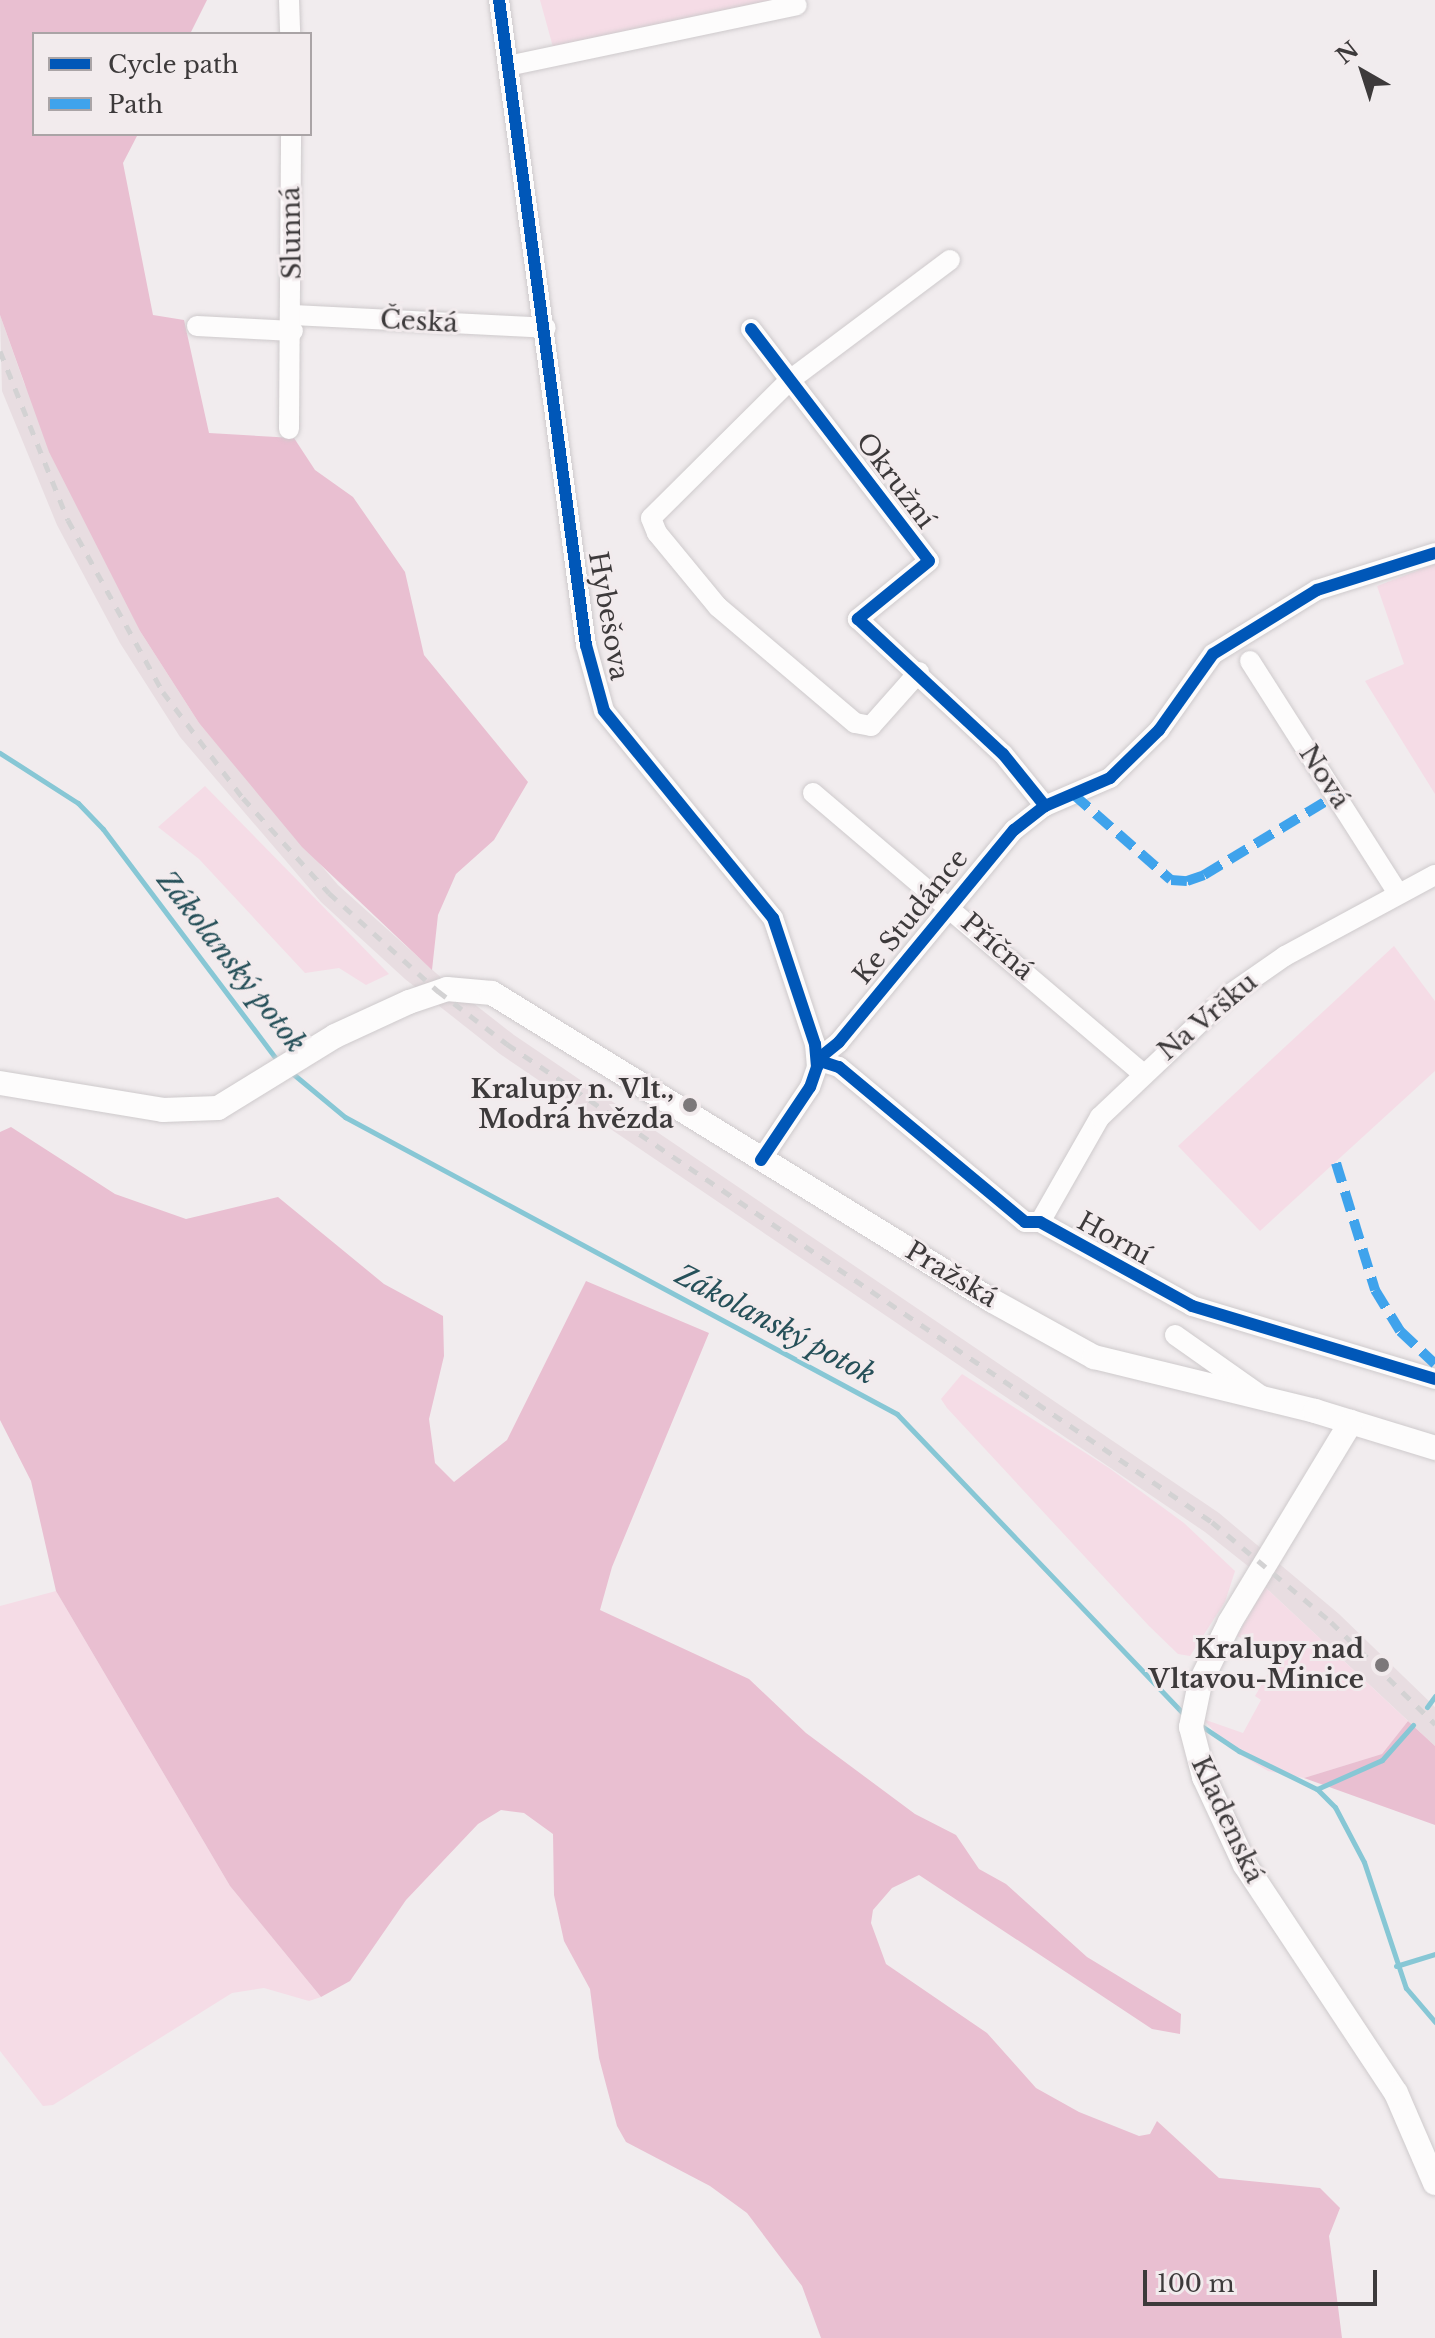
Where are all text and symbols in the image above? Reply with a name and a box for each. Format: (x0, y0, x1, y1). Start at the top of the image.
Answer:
legend (32, 32, 312, 136)
north arrow (1323, 32, 1403, 112)
text: N (1331, 36, 1364, 70)
text: Cycle path (108, 50, 239, 79)
text: Path (108, 90, 163, 119)
street label: Slunná (276, 186, 308, 280)
street label: Česká (379, 304, 459, 340)
street label: Okružní (849, 427, 941, 535)
street label: Hybešova (581, 549, 635, 683)
street label: Nová (1292, 740, 1356, 814)
street label: Ke Studánce (847, 843, 975, 991)
water label: Zákolanský potok (149, 864, 313, 1060)
street label: Příčná (955, 907, 1039, 987)
street label: Na Vršku (1152, 966, 1264, 1068)
place label: Kralupy n. Vlt., Modrá hvězda (469, 1074, 674, 1136)
marker: Kralupy n. Vlt., Modrá hvězda (681, 1096, 699, 1114)
street label: Horní (1072, 1206, 1156, 1272)
street label: Pražská (900, 1236, 1002, 1314)
water label: Zákolanský potok (669, 1258, 881, 1392)
place label: Kralupy nad Vltavou-Minice (1149, 1634, 1364, 1696)
marker: Kralupy nad Vltavou-Minice (1371, 1654, 1393, 1676)
street label: Kladenská (1184, 1752, 1270, 1888)
scale bar (1147, 2254, 1381, 2304)
text: 100 m (1157, 2269, 1235, 2298)

